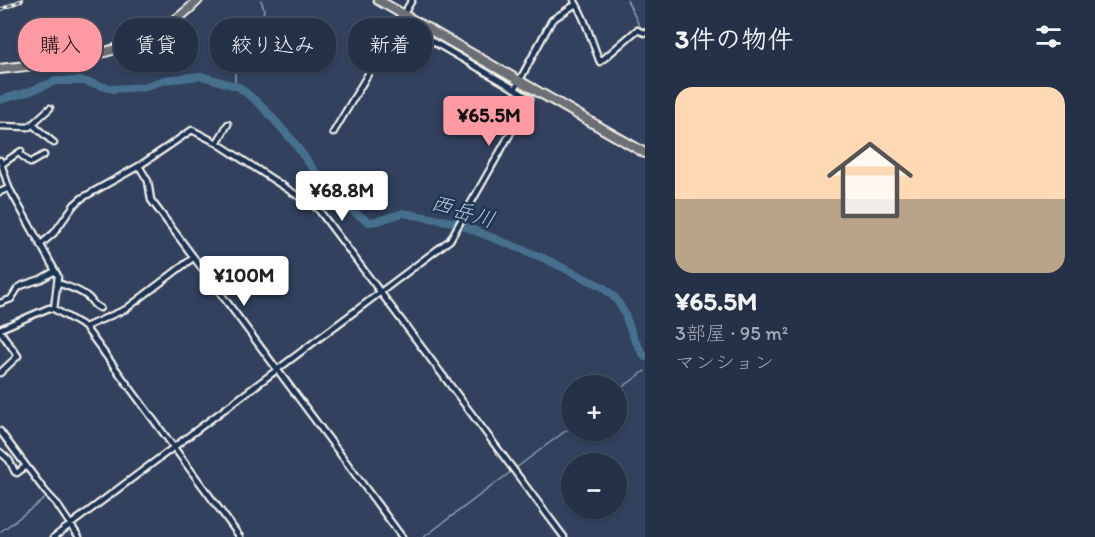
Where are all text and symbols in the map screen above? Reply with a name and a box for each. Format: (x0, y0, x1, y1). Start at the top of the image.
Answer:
chip: 購入 (18, 18, 102, 72)
chip: 賃貸 (114, 18, 198, 72)
chip: 絞り込み (210, 18, 336, 72)
chip: 新着 (348, 18, 432, 72)
icon: filters (1032, 20, 1065, 53)
text: 3件の物件 (675, 23, 793, 55)
pin: ¥65.5M (440, 96, 538, 147)
text: ¥65.5M (457, 103, 521, 127)
icon: home (816, 126, 924, 234)
pin: ¥68.8M (293, 171, 391, 222)
text: ¥68.8M (310, 178, 374, 202)
water label: 西岳川 (427, 188, 499, 234)
pin: ¥100M (202, 256, 286, 307)
text: ¥100M (214, 263, 274, 287)
text: ¥65.5M (675, 285, 757, 317)
text: 3部屋 · 95 m² (675, 321, 788, 345)
text: マンション (675, 350, 774, 374)
map controls (561, 375, 627, 519)
button: + (561, 375, 627, 441)
button: − (561, 453, 627, 519)

